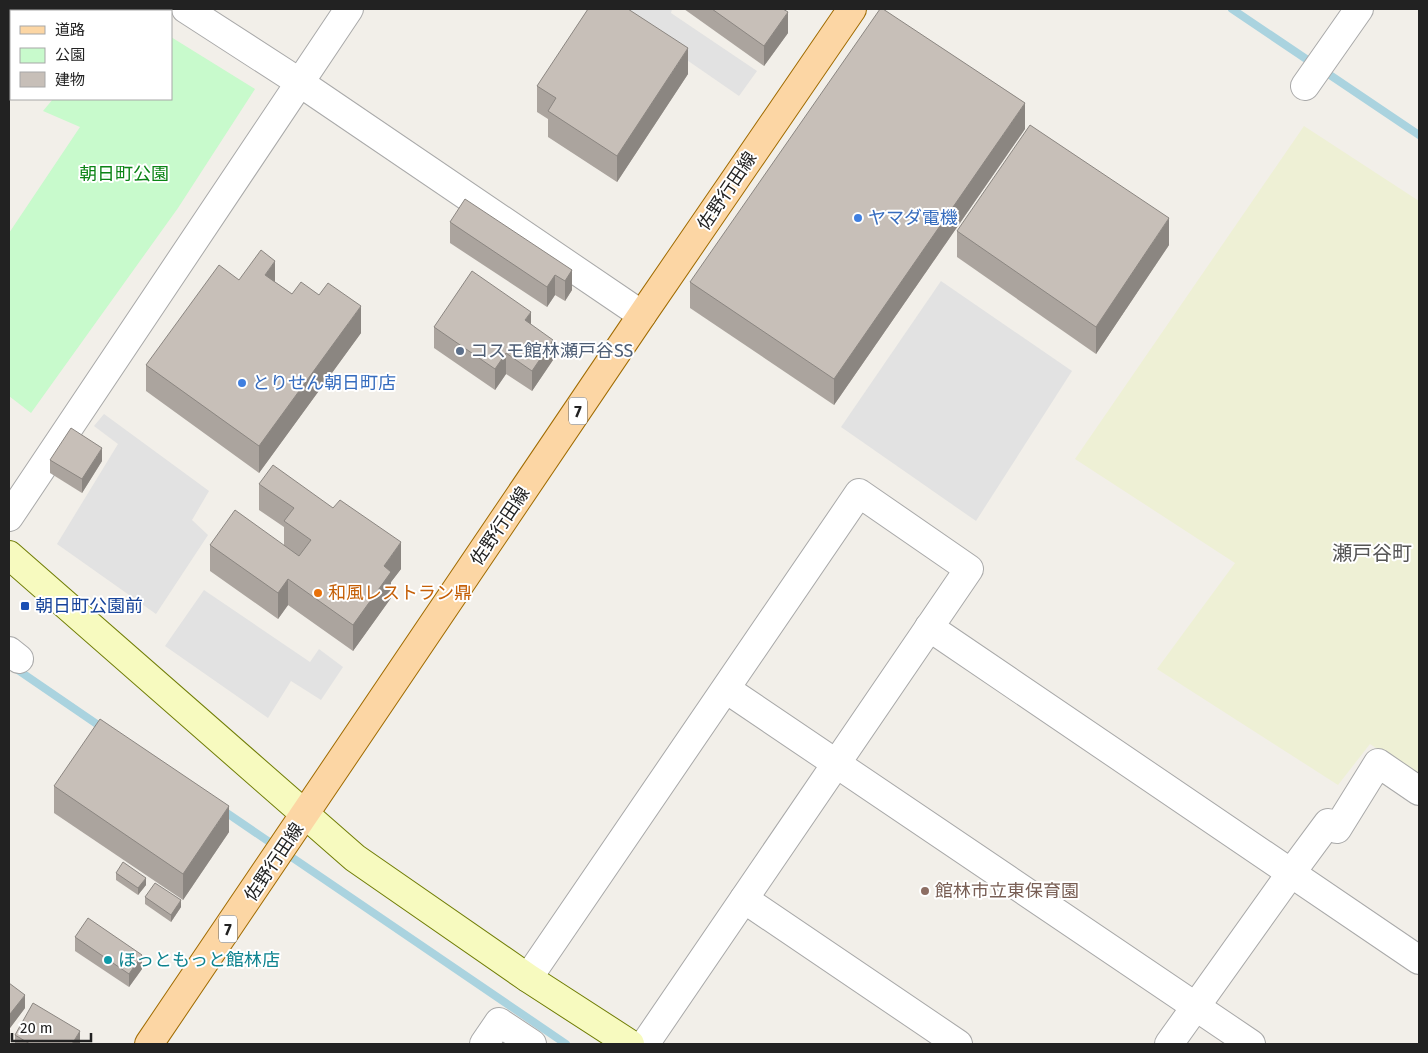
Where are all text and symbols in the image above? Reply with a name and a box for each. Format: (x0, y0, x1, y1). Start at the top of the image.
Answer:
legend (10, 10, 172, 100)
text: 道路 (55, 21, 85, 39)
text: 公園 (55, 46, 85, 64)
text: 建物 (55, 71, 85, 89)
street label: 佐野行田線 (693, 148, 761, 234)
park label: 朝日町公園 (79, 163, 169, 185)
place label: ヤマダ電機 (868, 207, 958, 229)
marker: ヤマダ電機 (852, 212, 864, 224)
place label: コスモ館林瀬戸谷SS (470, 340, 634, 362)
marker: コスモ館林瀬戸谷SS (454, 345, 466, 357)
place label: とりせん朝日町店 (252, 372, 396, 394)
marker: とりせん朝日町店 (236, 377, 248, 389)
road number: 7 (569, 398, 587, 424)
street label: 佐野行田線 (466, 483, 534, 569)
district label: 瀬戸谷町 (1332, 541, 1412, 565)
place label: 和風レストラン鼎 (328, 582, 472, 604)
marker: 和風レストラン鼎 (312, 587, 324, 599)
place label: 朝日町公園前 (35, 595, 143, 617)
marker: 朝日町公園前 (19, 600, 31, 612)
street label: 佐野行田線 (240, 819, 308, 905)
place label: 館林市立東保育園 (935, 880, 1079, 902)
marker: 館林市立東保育園 (919, 885, 931, 897)
road number: 7 (219, 916, 237, 942)
place label: ほっともっと館林店 (118, 949, 280, 971)
marker: ほっともっと館林店 (102, 954, 114, 966)
scale bar (12, 1010, 91, 1042)
text: 20 m (20, 1019, 53, 1037)

